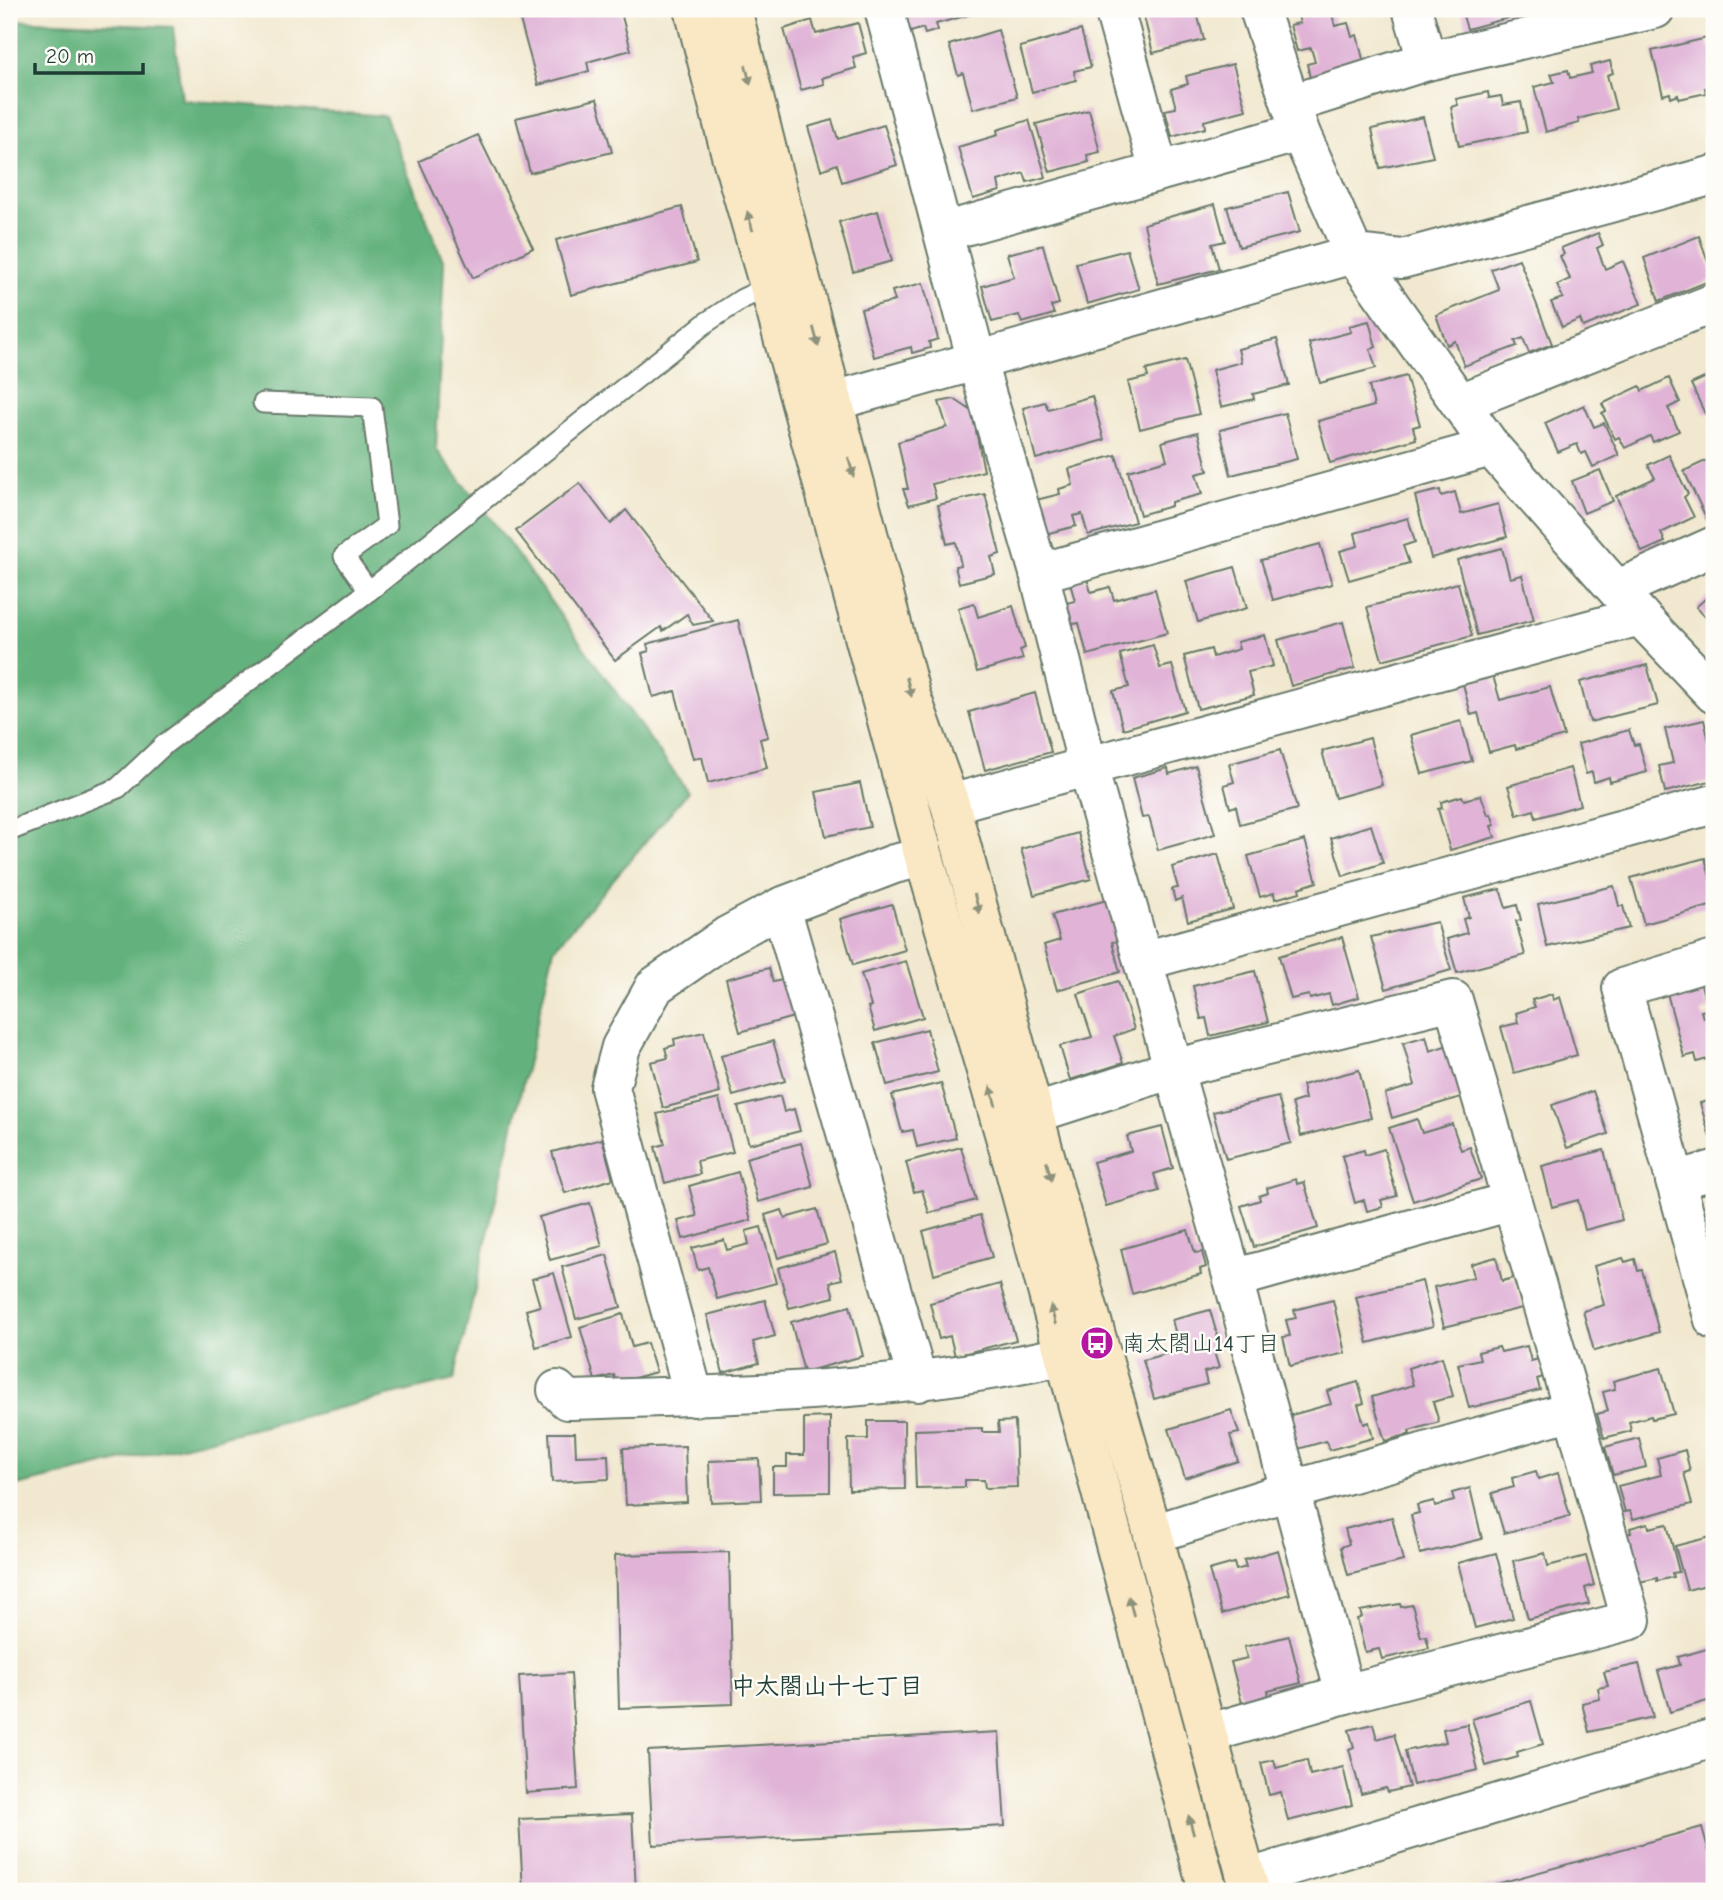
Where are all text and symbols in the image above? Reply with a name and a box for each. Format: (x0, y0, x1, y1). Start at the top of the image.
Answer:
scale bar (35, 32, 144, 76)
text: 20 m (46, 44, 94, 68)
one-way arrow (743, 64, 754, 86)
one-way arrow (744, 210, 754, 231)
one-way arrow (812, 327, 822, 348)
one-way arrow (847, 457, 857, 478)
one-way arrow (904, 676, 915, 698)
one-way arrow (972, 894, 982, 915)
one-way arrow (987, 1085, 997, 1106)
one-way arrow (1044, 1160, 1055, 1182)
one-way arrow (1047, 1304, 1057, 1325)
bus stop icon: 南太閤山14丁目 (1078, 1324, 1116, 1362)
place label: 南太閤山14丁目 (1122, 1330, 1280, 1357)
one-way arrow (1126, 1595, 1136, 1616)
district label: 中太閤山十七丁目 (731, 1672, 923, 1700)
one-way arrow (1185, 1815, 1195, 1836)

